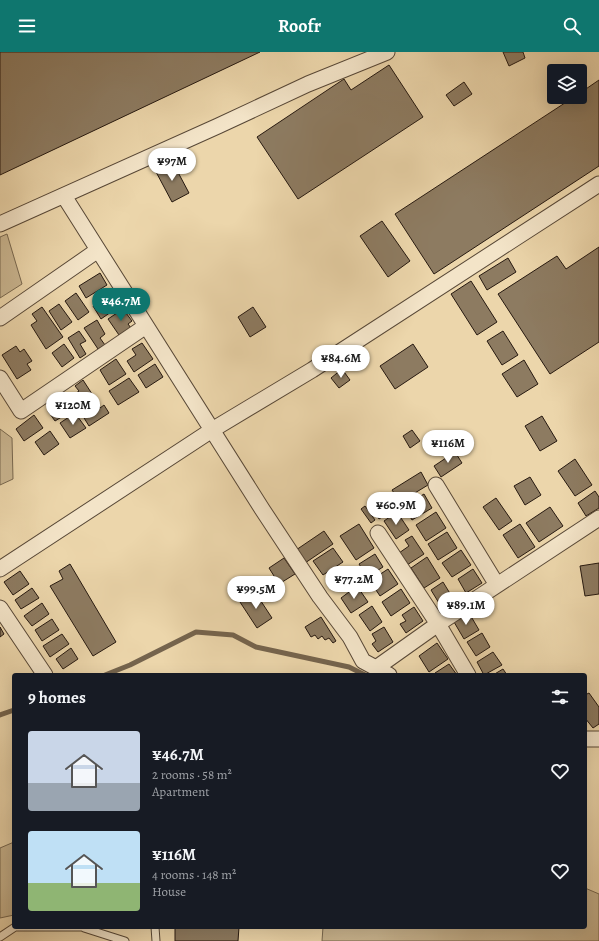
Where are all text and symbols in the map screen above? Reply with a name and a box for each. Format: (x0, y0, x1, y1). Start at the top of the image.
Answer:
text: Roofr (278, 14, 321, 38)
icon: menu (16, 15, 38, 37)
icon: search (561, 15, 583, 37)
map controls (547, 64, 587, 104)
button: layers (547, 64, 587, 104)
pin: ¥97M (148, 148, 196, 182)
text: ¥97M (157, 152, 187, 169)
pin: ¥46.7M (88, 288, 154, 322)
text: ¥46.7M (101, 292, 141, 309)
pin: ¥84.6M (308, 345, 374, 379)
text: ¥84.6M (321, 349, 361, 366)
pin: ¥120M (45, 392, 101, 426)
text: ¥120M (55, 396, 91, 413)
pin: ¥116M (420, 430, 476, 464)
text: ¥116M (431, 434, 465, 451)
pin: ¥60.9M (363, 492, 429, 526)
text: ¥60.9M (376, 496, 416, 513)
pin: ¥77.2M (321, 566, 387, 600)
text: ¥77.2M (334, 570, 374, 587)
pin: ¥99.5M (223, 576, 289, 610)
text: ¥99.5M (236, 580, 276, 597)
pin: ¥89.1M (433, 592, 499, 626)
text: ¥89.1M (447, 596, 485, 613)
text: 9 homes (28, 686, 86, 709)
icon: filters (549, 686, 571, 708)
text: ¥46.7M (152, 743, 204, 766)
icon: home (60, 747, 108, 795)
icon: heart (549, 760, 571, 782)
text: 2 rooms · 58 m² (152, 766, 232, 783)
text: Apartment (152, 783, 210, 800)
text: ¥116M (152, 843, 196, 866)
icon: home (60, 847, 108, 895)
icon: heart (549, 860, 571, 882)
text: 4 rooms · 148 m² (152, 866, 236, 883)
text: House (152, 883, 186, 900)

